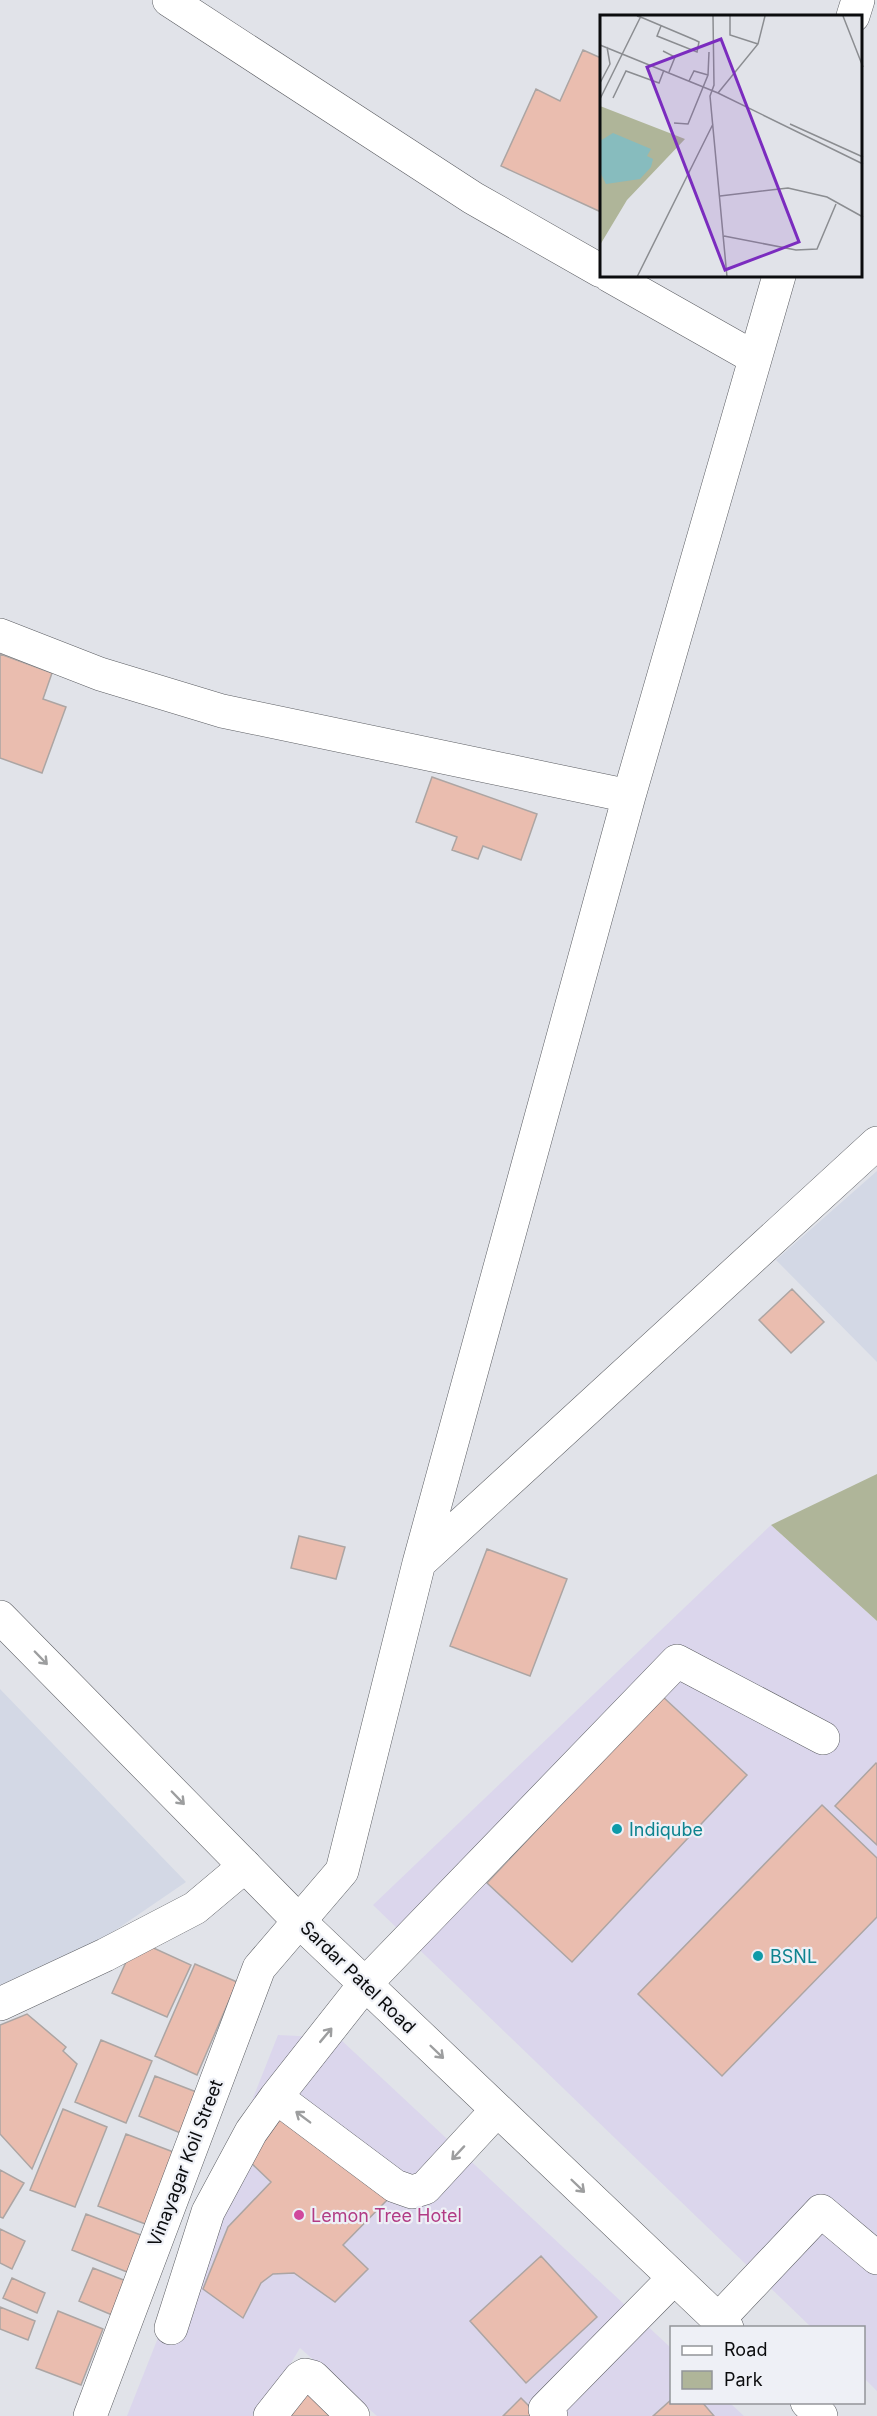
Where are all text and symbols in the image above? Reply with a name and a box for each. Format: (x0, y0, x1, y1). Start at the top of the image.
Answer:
inset map (600, 15, 862, 278)
one-way arrow (34, 1651, 48, 1666)
one-way arrow (170, 1790, 185, 1805)
place label: Indiqube (629, 1819, 703, 1840)
marker: Indiqube (610, 1822, 624, 1836)
street label: Sardar Patel Road (296, 1917, 420, 2037)
place label: BSNL (770, 1946, 817, 1967)
marker: BSNL (751, 1949, 765, 1963)
one-way arrow (319, 2028, 333, 2043)
one-way arrow (429, 2044, 444, 2059)
street label: Vinayagar Koil Street (143, 2076, 227, 2249)
one-way arrow (295, 2111, 311, 2124)
one-way arrow (451, 2145, 465, 2160)
one-way arrow (570, 2179, 585, 2193)
place label: Lemon Tree Hotel (311, 2205, 462, 2226)
marker: Lemon Tree Hotel (292, 2208, 306, 2222)
legend (670, 2326, 865, 2404)
text: Road (724, 2339, 767, 2360)
text: Park (724, 2369, 763, 2390)

